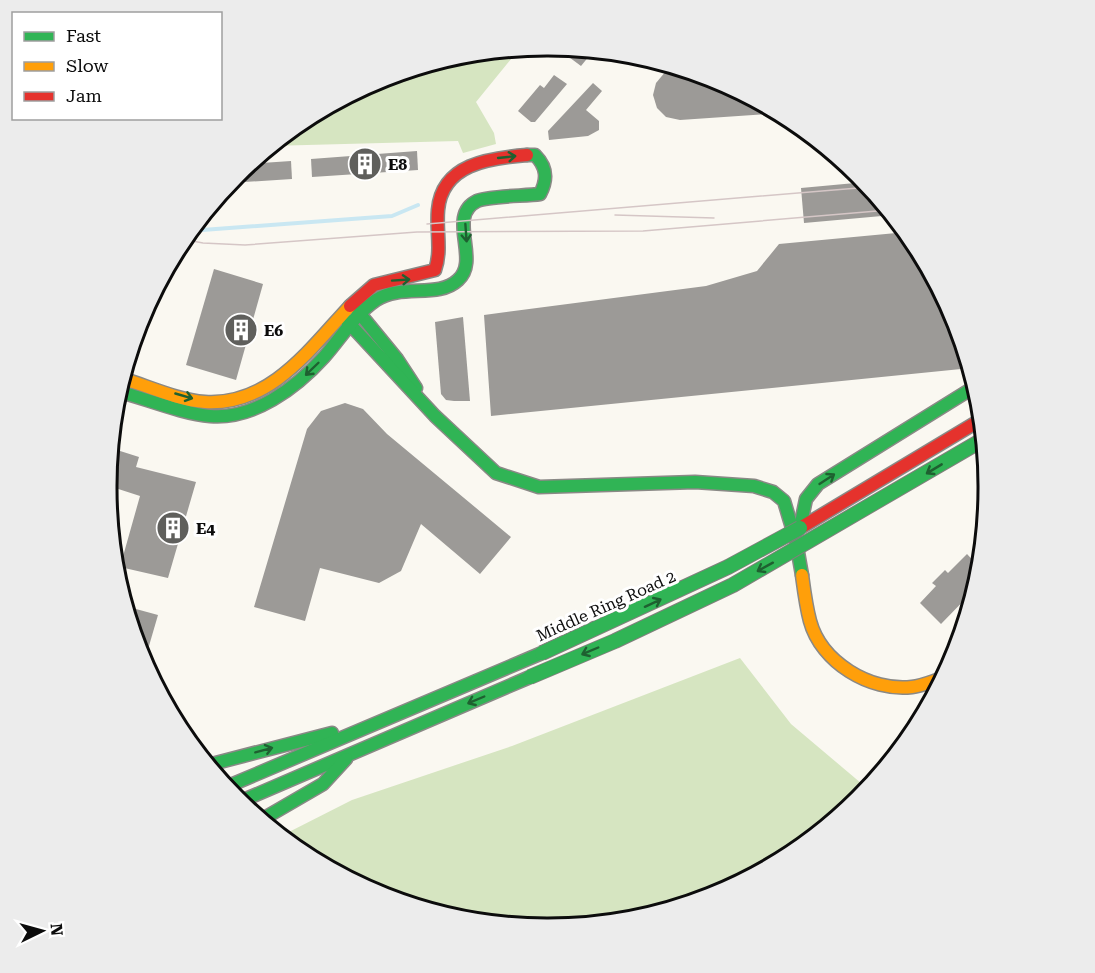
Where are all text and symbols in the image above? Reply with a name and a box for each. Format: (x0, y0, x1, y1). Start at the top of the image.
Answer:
legend (12, 12, 222, 120)
text: Fast (66, 25, 101, 46)
text: Slow (66, 55, 108, 76)
text: Jam (66, 85, 102, 106)
building icon: E8 (347, 146, 383, 182)
one-way arrow (496, 151, 516, 162)
place label: E8 (388, 155, 407, 174)
one-way arrow (461, 223, 472, 243)
one-way arrow (390, 274, 410, 285)
building icon: E6 (223, 312, 259, 348)
place label: E6 (264, 321, 283, 340)
one-way arrow (305, 362, 320, 376)
one-way arrow (174, 391, 193, 402)
one-way arrow (926, 464, 943, 476)
one-way arrow (818, 473, 834, 485)
building icon: E4 (155, 510, 191, 546)
place label: E4 (196, 519, 215, 538)
one-way arrow (757, 562, 775, 573)
street label: Middle Ring Road 2 (533, 567, 679, 645)
one-way arrow (643, 597, 661, 609)
one-way arrow (581, 646, 599, 658)
one-way arrow (467, 695, 485, 706)
one-way arrow (255, 744, 274, 756)
north arrow (12, 901, 72, 961)
text: N (46, 923, 66, 937)

